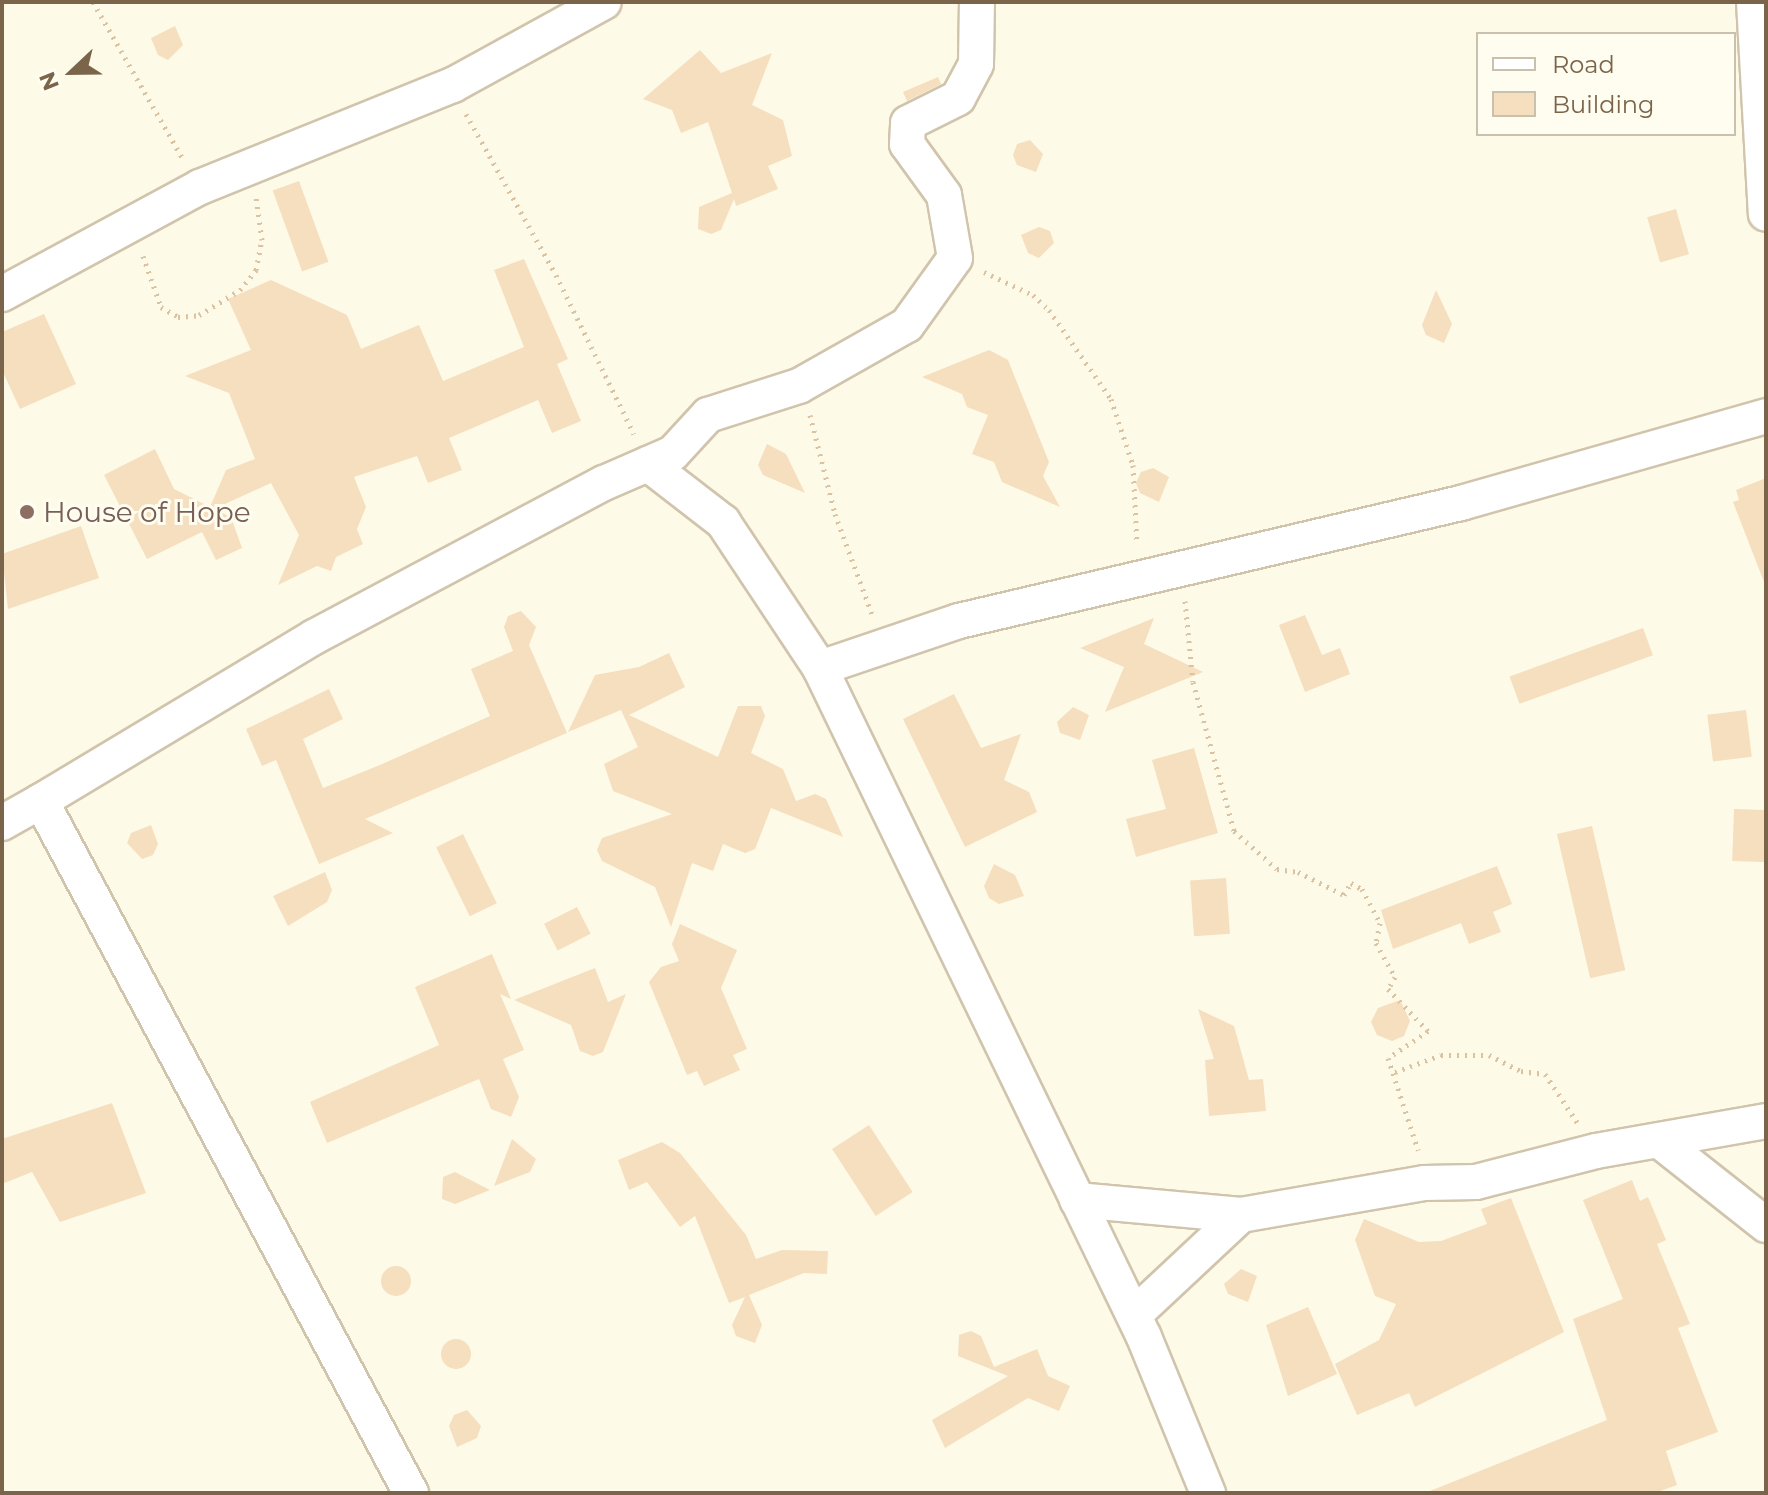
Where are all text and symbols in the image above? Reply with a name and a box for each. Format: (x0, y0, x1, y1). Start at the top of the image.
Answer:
north arrow (32, 32, 112, 112)
legend (1476, 32, 1736, 136)
text: Road (1552, 50, 1615, 79)
text: N (33, 68, 65, 94)
text: Building (1552, 90, 1655, 119)
place label: House of Hope (43, 495, 251, 529)
marker: House of Hope (18, 503, 36, 521)

